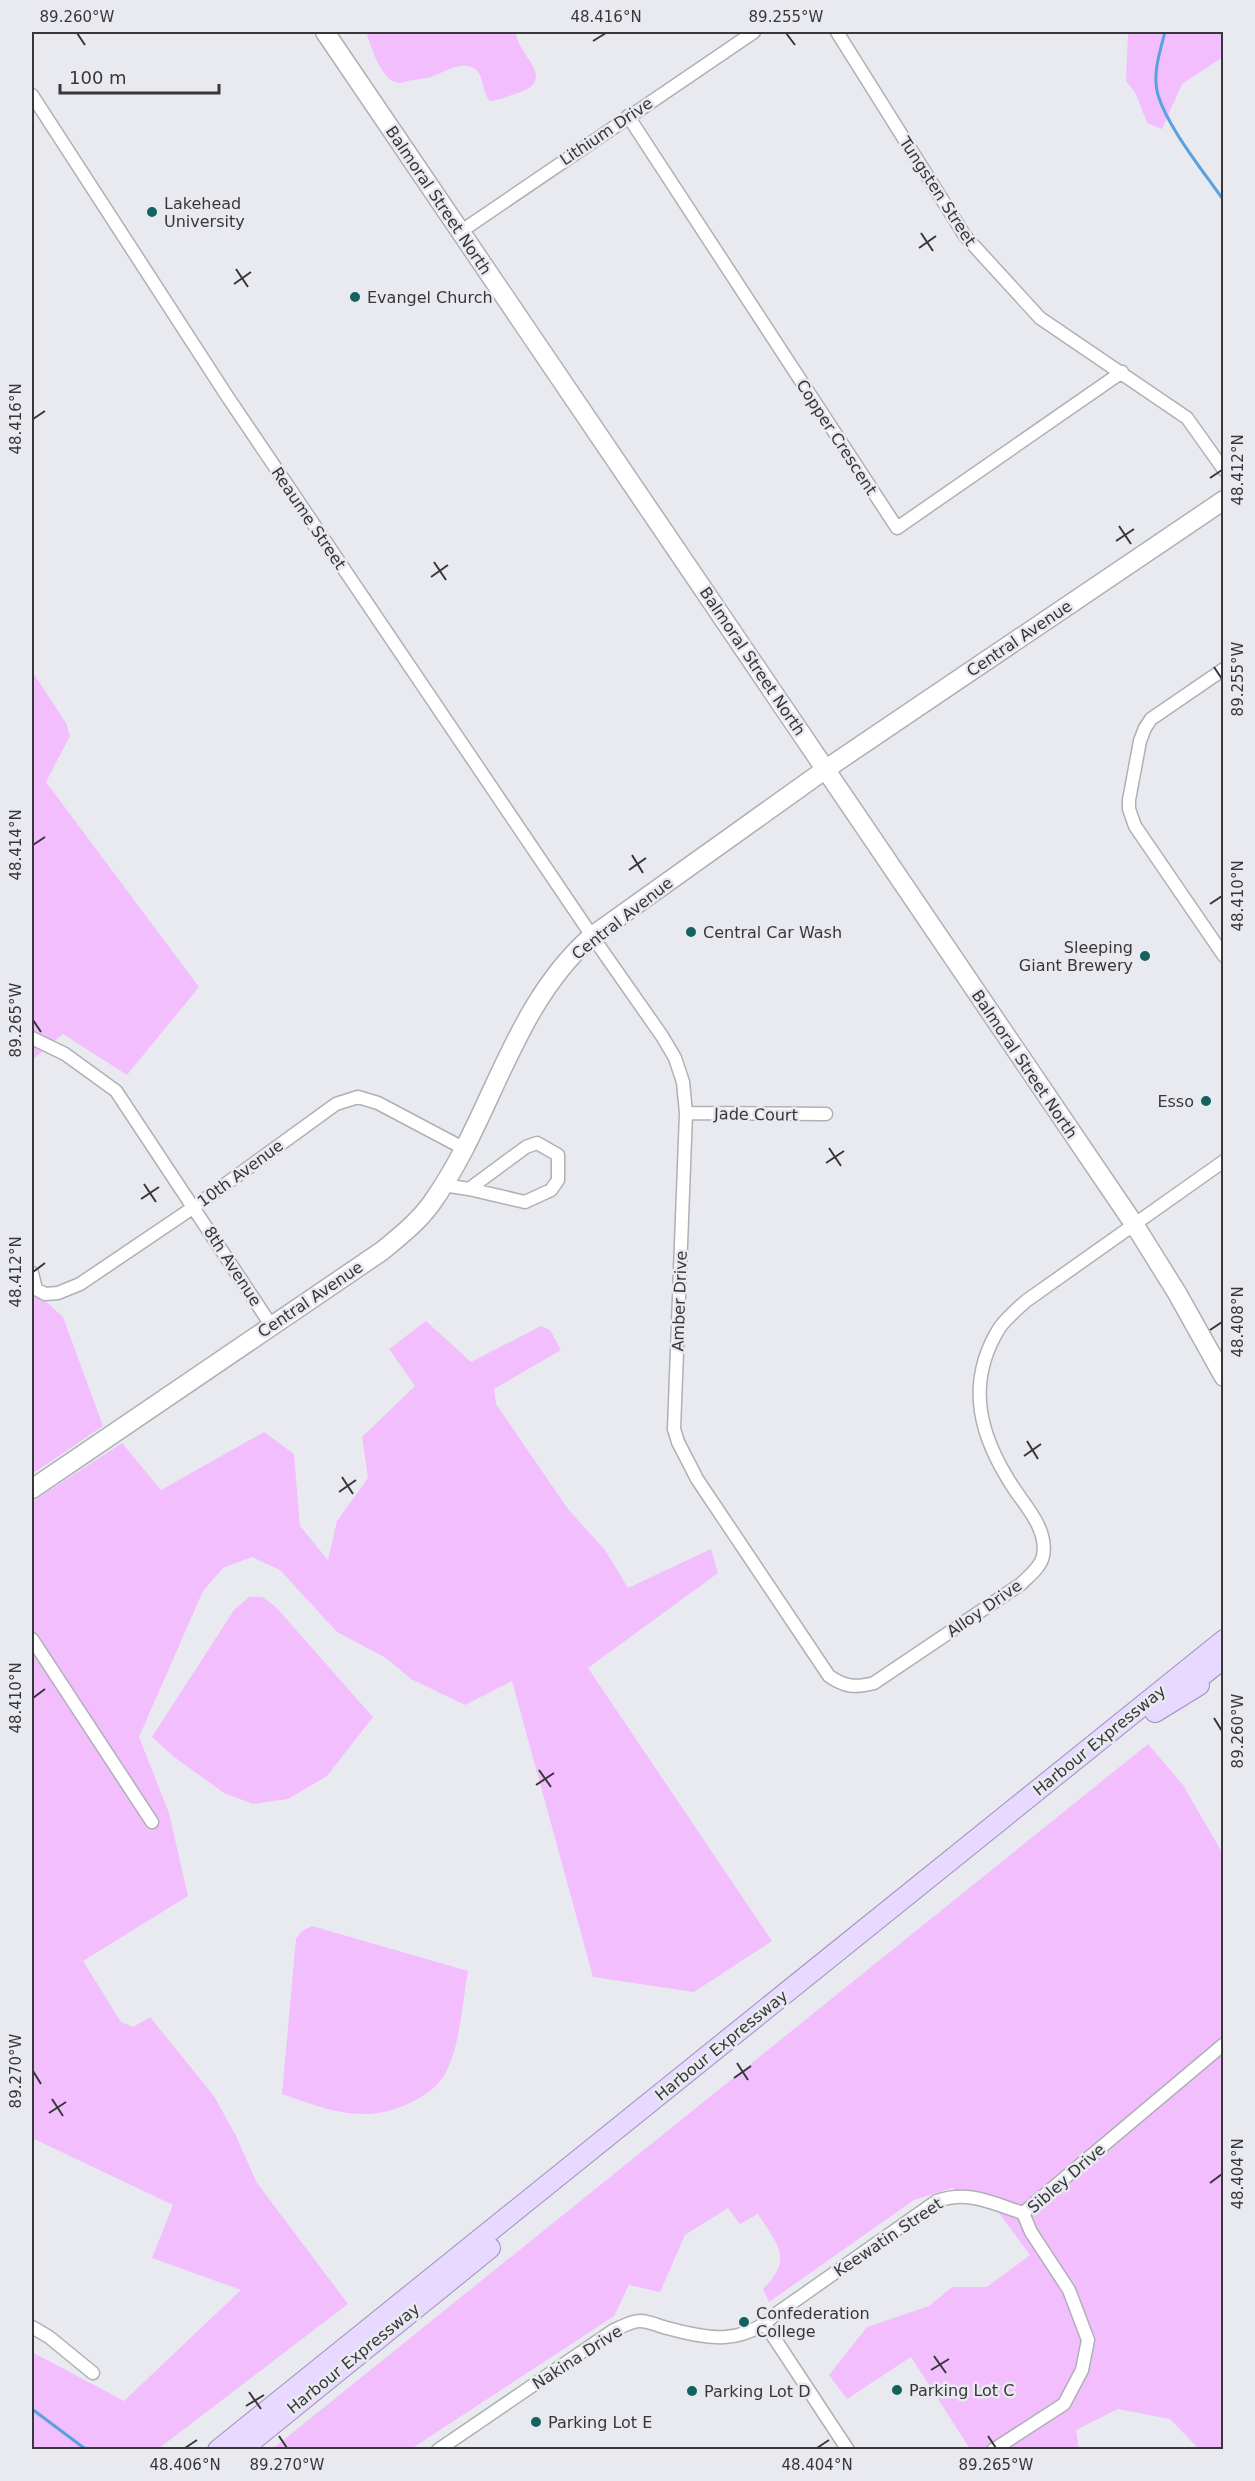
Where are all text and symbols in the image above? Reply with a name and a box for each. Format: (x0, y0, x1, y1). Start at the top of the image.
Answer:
text: 89.260°W (40, 8, 115, 26)
text: 48.416°N (570, 8, 642, 26)
text: 89.255°W (749, 8, 824, 26)
scale bar (60, 57, 219, 95)
text: 100 m (69, 67, 127, 88)
street label: Lithium Drive (556, 93, 656, 169)
street label: Balmoral Street North (382, 122, 495, 278)
street label: Tungsten Street (895, 132, 980, 249)
place label: Lakehead University (164, 194, 245, 231)
marker: Lakehead University (145, 205, 159, 219)
place label: Evangel Church (367, 288, 493, 307)
marker: Evangel Church (348, 290, 362, 304)
street label: Copper Crescent (792, 376, 881, 498)
text: 48.416°N (7, 383, 25, 455)
text: 48.412°N (1229, 434, 1247, 506)
street label: Reaume Street (267, 464, 350, 573)
street label: Balmoral Street North (696, 583, 809, 739)
street label: Central Avenue (963, 596, 1075, 681)
text: 89.255°W (1229, 641, 1247, 716)
text: 48.414°N (7, 809, 25, 881)
text: 48.410°N (1229, 860, 1247, 932)
street label: Central Avenue (568, 873, 677, 964)
place label: Central Car Wash (703, 923, 842, 942)
marker: Central Car Wash (684, 925, 698, 939)
place label: Sleeping Giant Brewery (1019, 938, 1133, 975)
marker: Sleeping Giant Brewery (1138, 949, 1152, 963)
text: 89.265°W (7, 982, 25, 1057)
street label: Balmoral Street North (968, 986, 1081, 1142)
place label: Esso (1157, 1092, 1194, 1111)
marker: Esso (1199, 1094, 1213, 1108)
street label: Jade Court (713, 1104, 798, 1125)
street label: 10th Avenue (194, 1136, 287, 1211)
street label: 8th Avenue (200, 1223, 265, 1310)
text: 48.412°N (7, 1236, 25, 1308)
street label: Amber Drive (668, 1250, 691, 1352)
street label: Central Avenue (254, 1257, 366, 1342)
text: 48.408°N (1229, 1286, 1247, 1358)
street label: Alloy Drive (943, 1576, 1025, 1641)
text: 48.410°N (7, 1662, 25, 1734)
street label: Harbour Expressway (1029, 1681, 1169, 1800)
text: 89.260°W (1229, 1693, 1247, 1768)
street label: Harbour Expressway (651, 1986, 791, 2105)
text: 89.270°W (7, 2033, 25, 2108)
text: 48.404°N (1229, 2138, 1247, 2210)
street label: Sibley Drive (1024, 2140, 1109, 2217)
street label: Keewatin Street (830, 2194, 946, 2281)
street label: Harbour Expressway (283, 2299, 423, 2418)
place label: Confederation College (756, 2304, 870, 2341)
marker: Confederation College (737, 2315, 751, 2329)
street label: Nakina Drive (529, 2321, 626, 2393)
place label: Parking Lot C (909, 2381, 1014, 2400)
place label: Parking Lot D (704, 2382, 811, 2401)
marker: Parking Lot C (890, 2383, 904, 2397)
marker: Parking Lot D (685, 2384, 699, 2398)
place label: Parking Lot E (548, 2413, 652, 2432)
marker: Parking Lot E (529, 2415, 543, 2429)
text: 48.406°N (149, 2456, 221, 2474)
text: 89.270°W (250, 2456, 325, 2474)
text: 48.404°N (781, 2456, 853, 2474)
text: 89.265°W (959, 2456, 1034, 2474)

